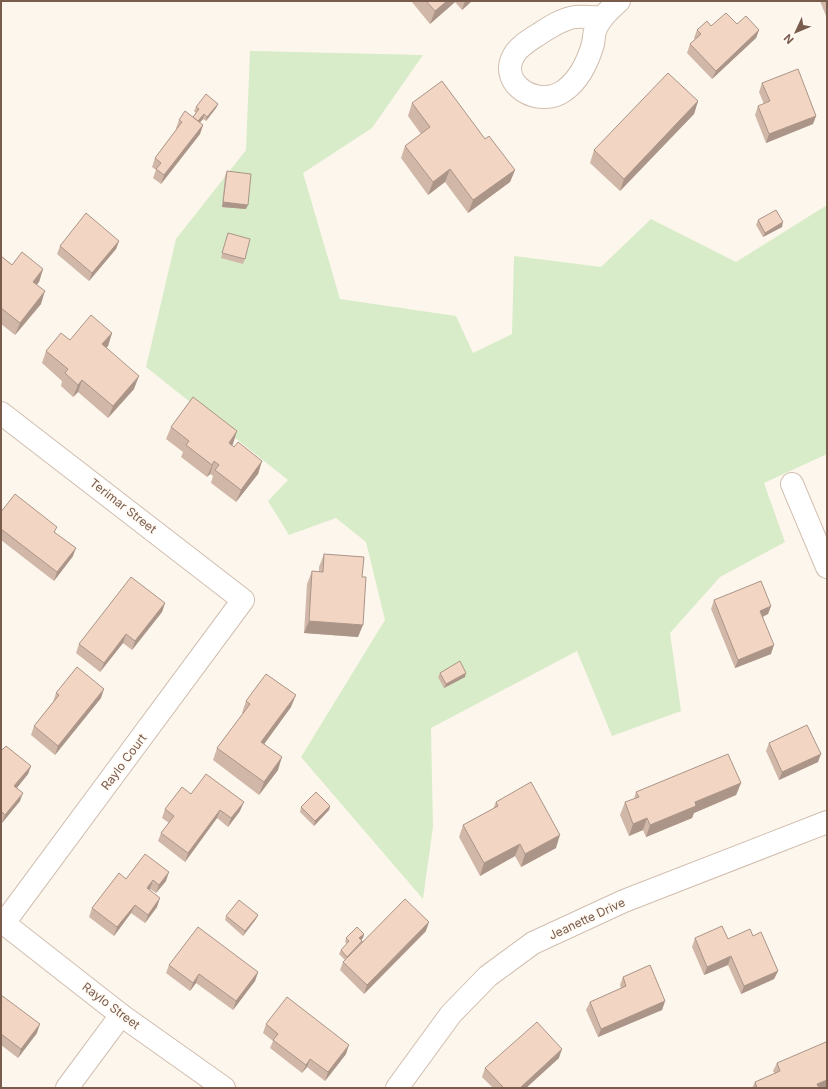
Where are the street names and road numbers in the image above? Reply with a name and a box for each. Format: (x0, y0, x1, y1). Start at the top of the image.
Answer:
street label: Terimar Street (87, 475, 160, 536)
street label: Raylo Court (98, 731, 150, 793)
street label: Jeanette Drive (546, 894, 627, 943)
street label: Raylo Street (79, 979, 143, 1032)

